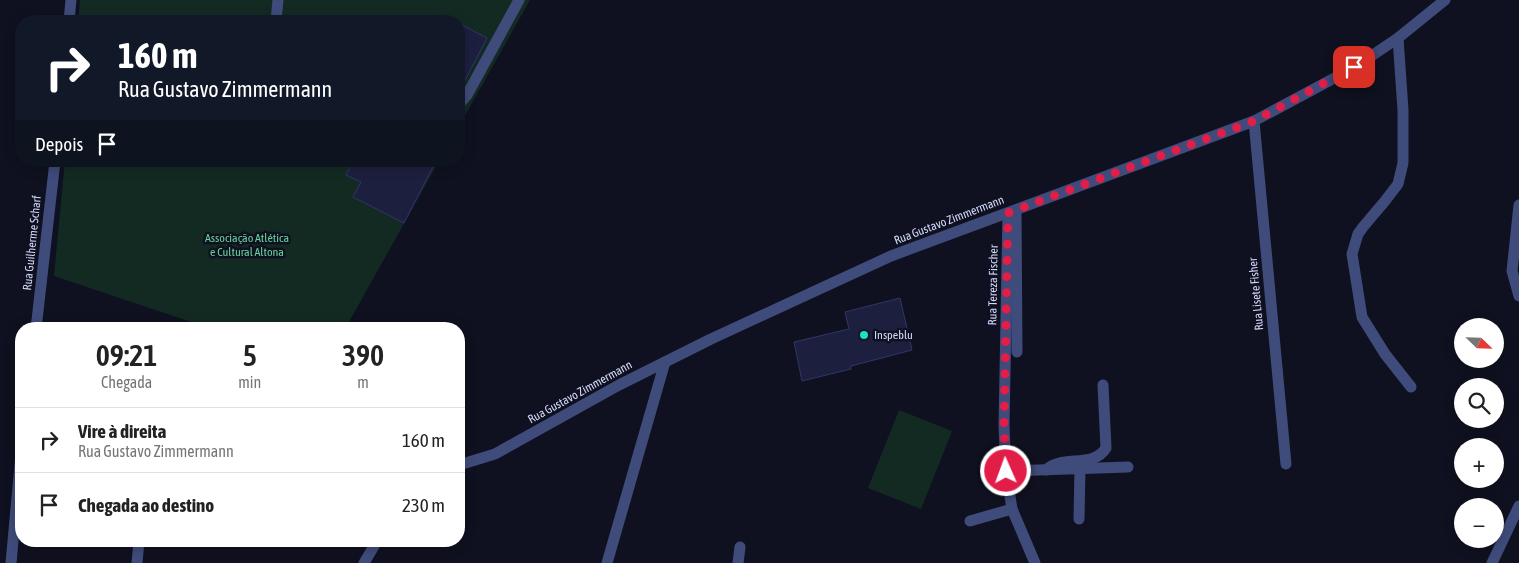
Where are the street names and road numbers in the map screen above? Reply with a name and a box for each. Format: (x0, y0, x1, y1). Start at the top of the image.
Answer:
street label: Rua Gustavo Zimmermann (892, 193, 1006, 247)
street label: Rua Guilherme Scharf (20, 194, 44, 291)
street label: Rua Tereza Fischer (985, 244, 1001, 325)
street label: Rua Lisete Fisher (1246, 256, 1266, 331)
street label: Rua Gustavo Zimmermann (526, 358, 634, 426)

